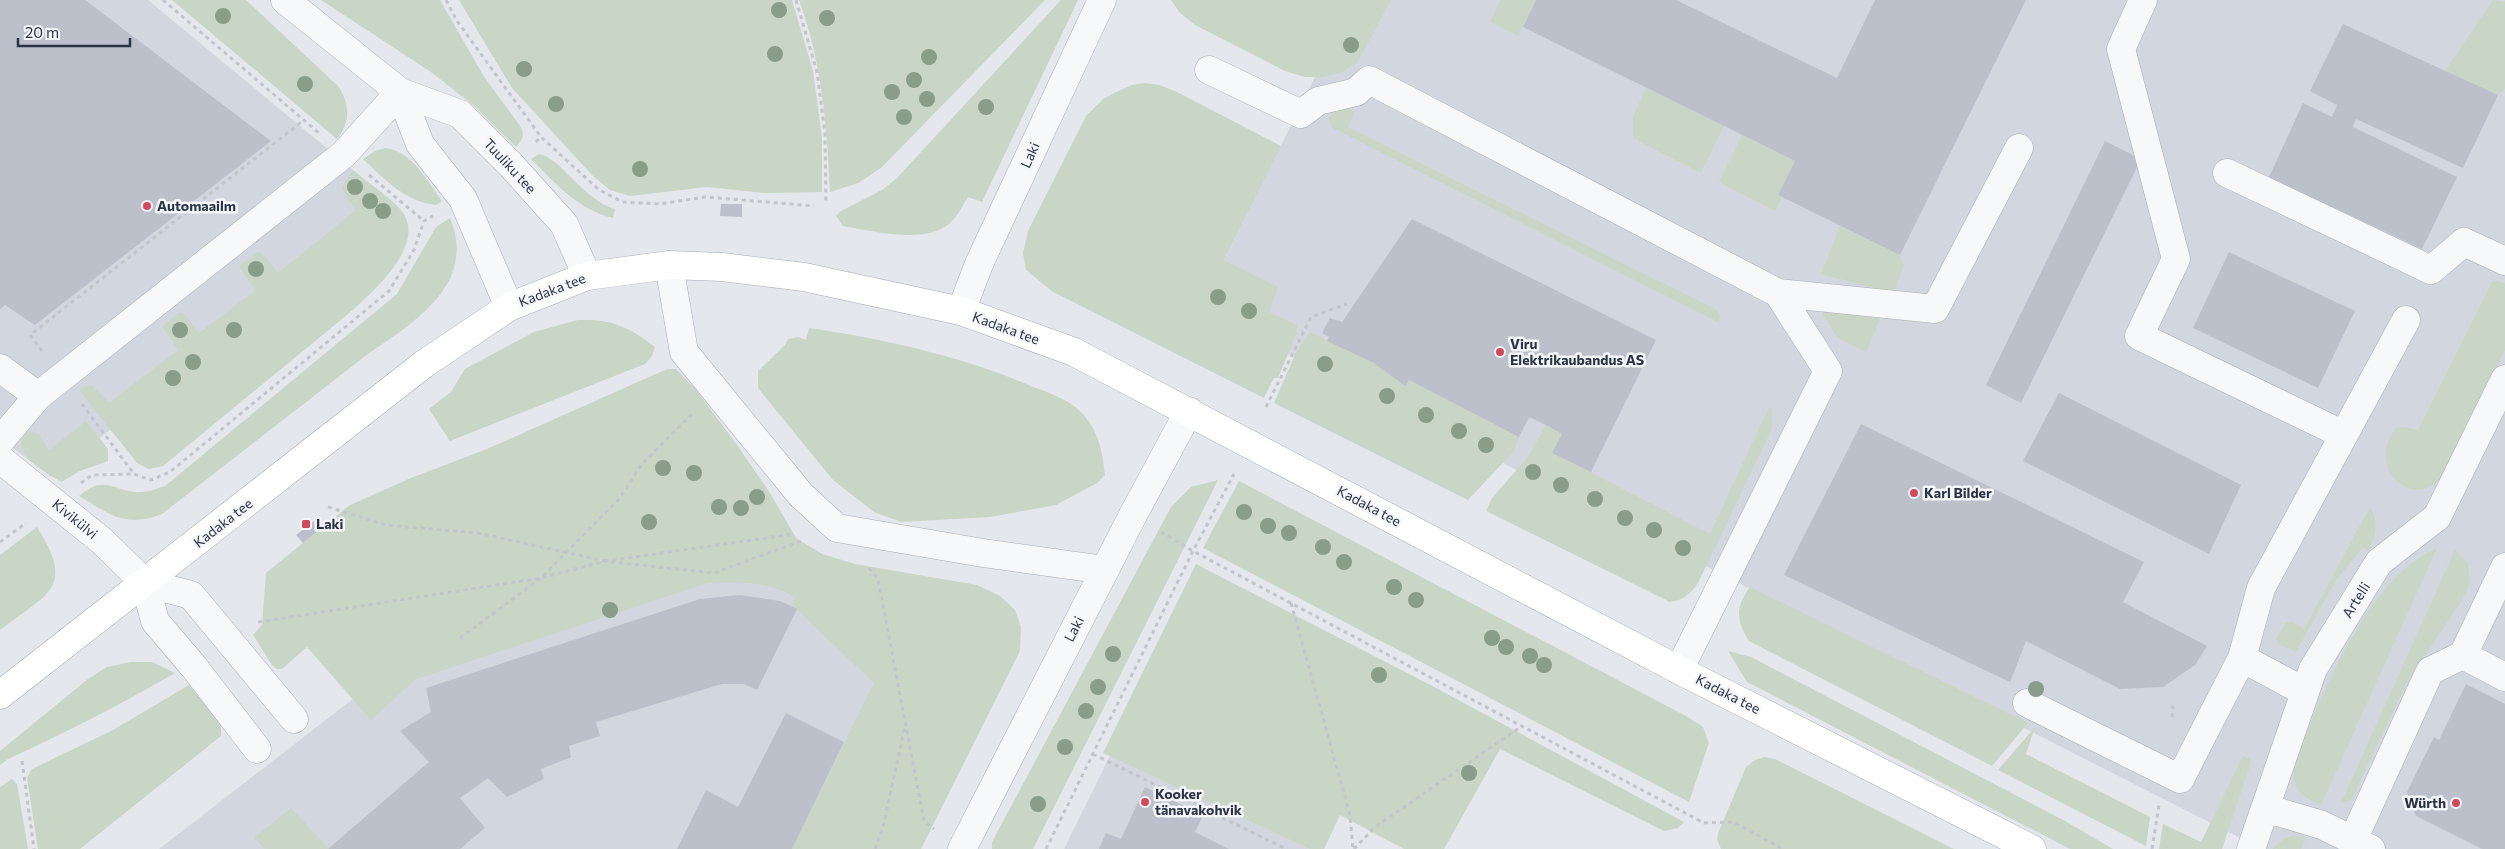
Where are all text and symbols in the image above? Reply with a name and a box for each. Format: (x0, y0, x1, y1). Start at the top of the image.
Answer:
scale bar (18, 15, 130, 47)
text: 20 m (25, 23, 59, 41)
street label: Tuuliku tee (481, 135, 540, 197)
street label: Laki (1016, 139, 1043, 170)
place label: Automaailm (157, 197, 236, 214)
marker: Automaailm (141, 200, 153, 212)
street label: Kadaka tee (516, 269, 588, 310)
street label: Kadaka tee (970, 308, 1042, 348)
place label: Viru Elektrikaubandus AS (1510, 335, 1644, 368)
marker: Viru Elektrikaubandus AS (1494, 346, 1506, 358)
street label: Kadaka tee (1334, 482, 1404, 530)
place label: Karl Bilder (1924, 484, 1992, 501)
marker: Karl Bilder (1908, 487, 1920, 499)
street label: Kadaka tee (190, 494, 256, 551)
street label: Kivikülvi (49, 495, 101, 542)
place label: Laki (316, 515, 344, 532)
marker: Laki (300, 518, 312, 530)
street label: Artelli (2338, 579, 2373, 621)
street label: Laki (1060, 613, 1087, 644)
street label: Kadaka tee (1693, 670, 1763, 717)
place label: Kooker tänavakohvik (1155, 785, 1242, 818)
place label: Würth (2404, 794, 2446, 811)
marker: Kooker tänavakohvik (1139, 796, 1151, 808)
marker: Würth (2450, 797, 2462, 809)

